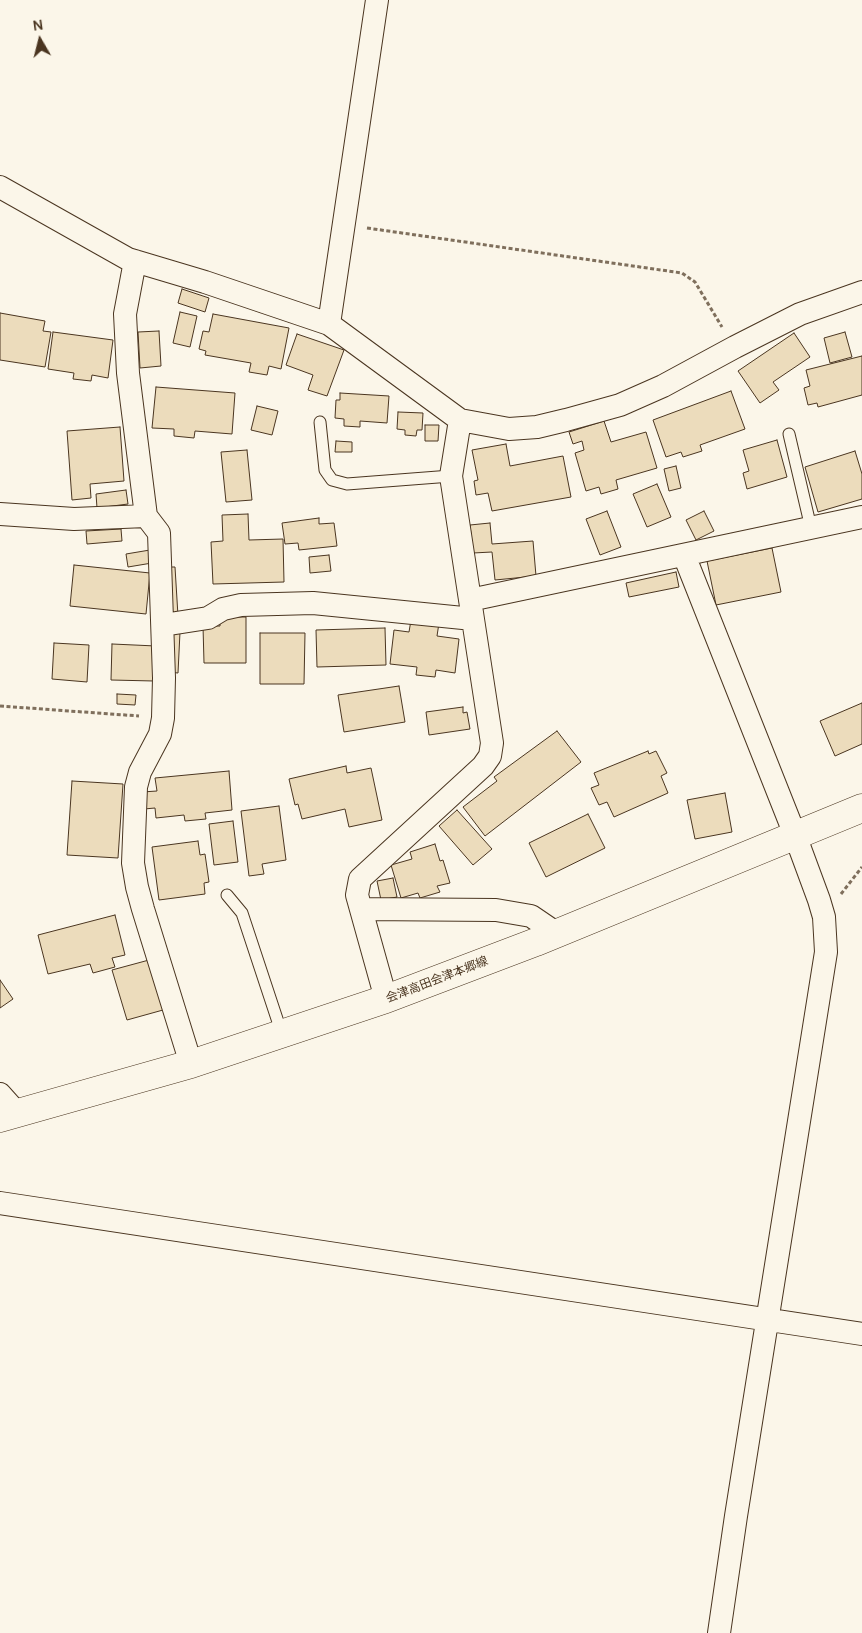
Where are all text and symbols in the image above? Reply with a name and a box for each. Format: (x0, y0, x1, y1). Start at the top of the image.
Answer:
north arrow (15, 15, 65, 65)
text: N (32, 15, 44, 35)
street label: 会津高田会津本郷線 (384, 954, 490, 1006)

